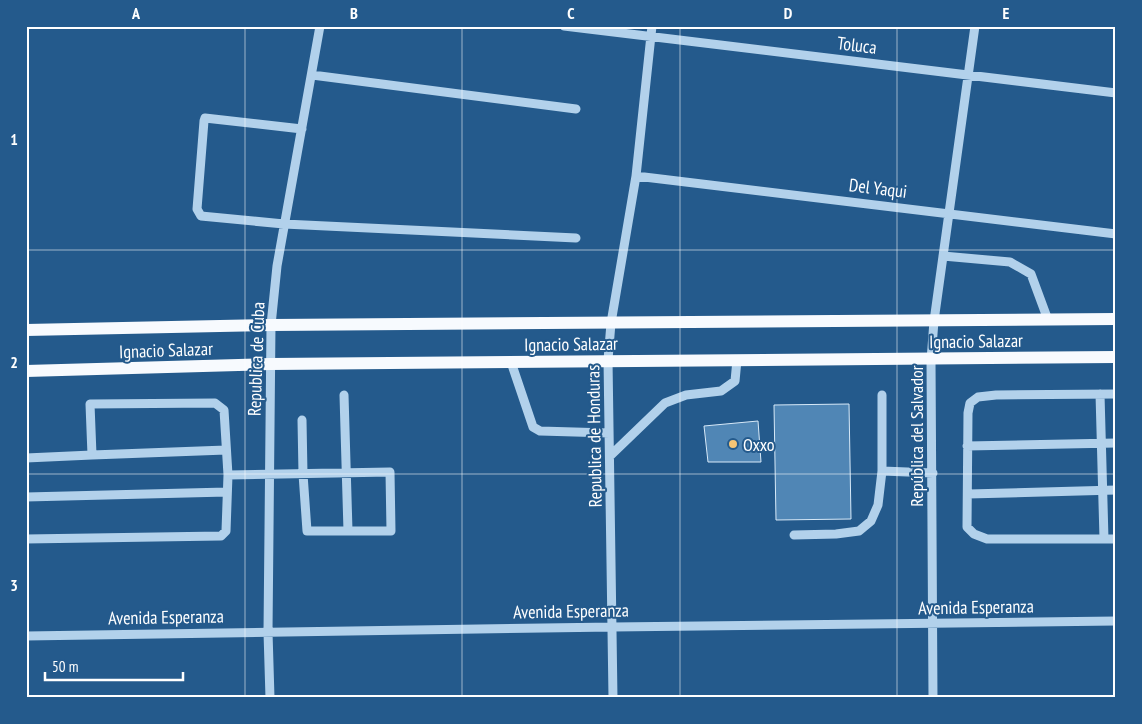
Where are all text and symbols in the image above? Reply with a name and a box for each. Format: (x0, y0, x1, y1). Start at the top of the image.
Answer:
text: A (131, 3, 141, 23)
text: B (350, 3, 358, 23)
text: C (567, 3, 575, 23)
text: D (784, 3, 793, 23)
text: E (1003, 3, 1010, 23)
street label: Toluca (836, 31, 878, 59)
text: 1 (10, 129, 18, 149)
street label: Del Yaqui (848, 173, 908, 203)
street label: Republica de Cuba (243, 302, 269, 416)
street label: Ignacio Salazar (929, 329, 1023, 353)
street label: Ignacio Salazar (524, 332, 618, 356)
street label: Ignacio Salazar (119, 337, 213, 363)
text: 2 (10, 352, 18, 372)
street label: Republica de Honduras (581, 365, 607, 507)
street label: República del Salvador (905, 365, 928, 507)
place label: Oxxo (743, 433, 775, 456)
marker: Oxxo (727, 438, 739, 450)
text: 3 (10, 575, 18, 595)
street label: Avenida Esperanza (918, 594, 1034, 620)
street label: Avenida Esperanza (513, 598, 629, 624)
street label: Avenida Esperanza (108, 604, 224, 630)
scale bar (45, 649, 182, 681)
text: 50 m (52, 657, 78, 676)

